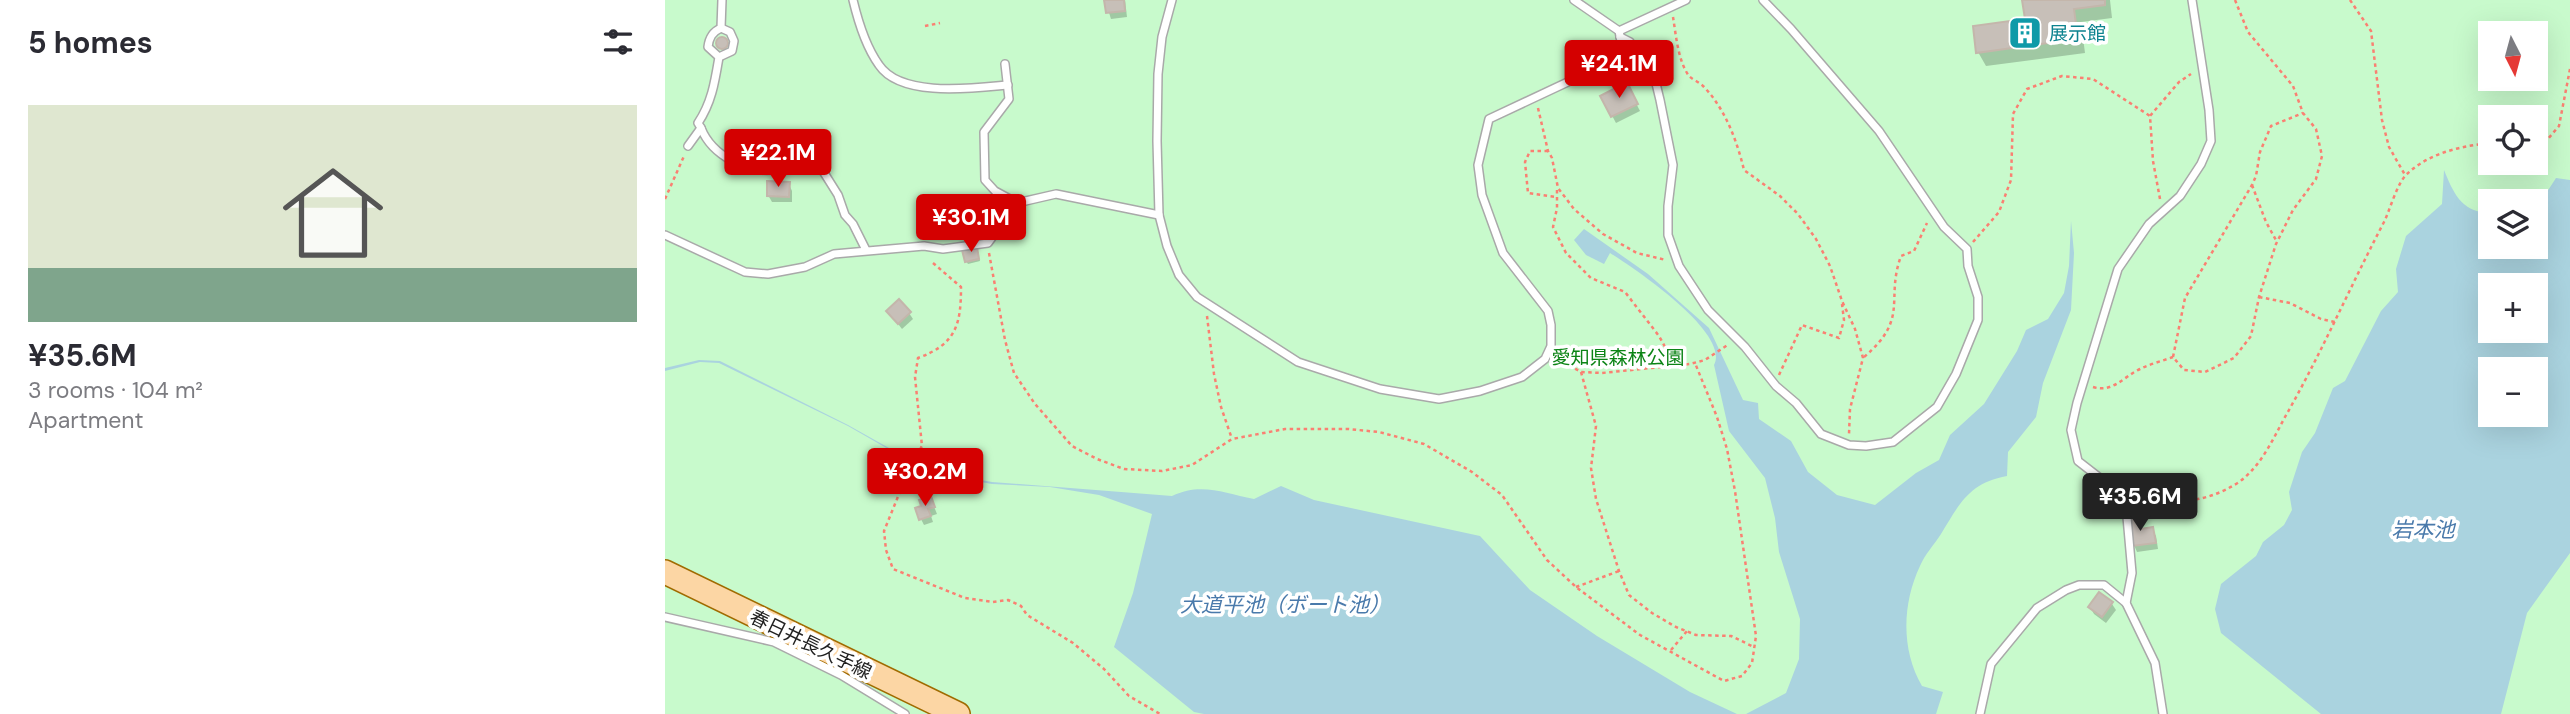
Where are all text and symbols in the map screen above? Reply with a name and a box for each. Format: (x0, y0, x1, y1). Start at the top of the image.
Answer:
building icon: 展示館 (2006, 14, 2044, 52)
place label: 展示館 (2049, 21, 2106, 46)
north arrow (2478, 21, 2548, 91)
map controls (2478, 21, 2548, 427)
text: 5 homes (28, 23, 153, 62)
icon: filters (599, 23, 637, 61)
pin: ¥24.1M (1562, 41, 1676, 100)
text: ¥24.1M (1581, 48, 1657, 78)
button: locate (2478, 105, 2548, 175)
pin: ¥22.1M (721, 130, 835, 189)
text: ¥22.1M (740, 137, 816, 167)
icon: home (270, 150, 396, 276)
button: layers (2478, 189, 2548, 259)
pin: ¥30.1M (914, 194, 1028, 254)
text: ¥30.1M (932, 202, 1010, 232)
button: + (2478, 273, 2548, 343)
text: ¥35.6M (28, 336, 137, 375)
park label: 愛知県森林公園 (1551, 345, 1685, 370)
button: − (2478, 357, 2548, 427)
text: 3 rooms · 104 m² (28, 375, 203, 405)
text: Apartment (28, 405, 143, 435)
pin: ¥30.2M (868, 448, 982, 508)
text: ¥30.2M (883, 456, 967, 486)
pin: ¥35.6M (2083, 474, 2197, 533)
text: ¥35.6M (2098, 481, 2182, 511)
water label: 岩本池 (2392, 516, 2456, 544)
water label: 大道平池（ボート池） (1180, 591, 1390, 619)
street label: 春日井長久手線 (746, 604, 876, 685)

